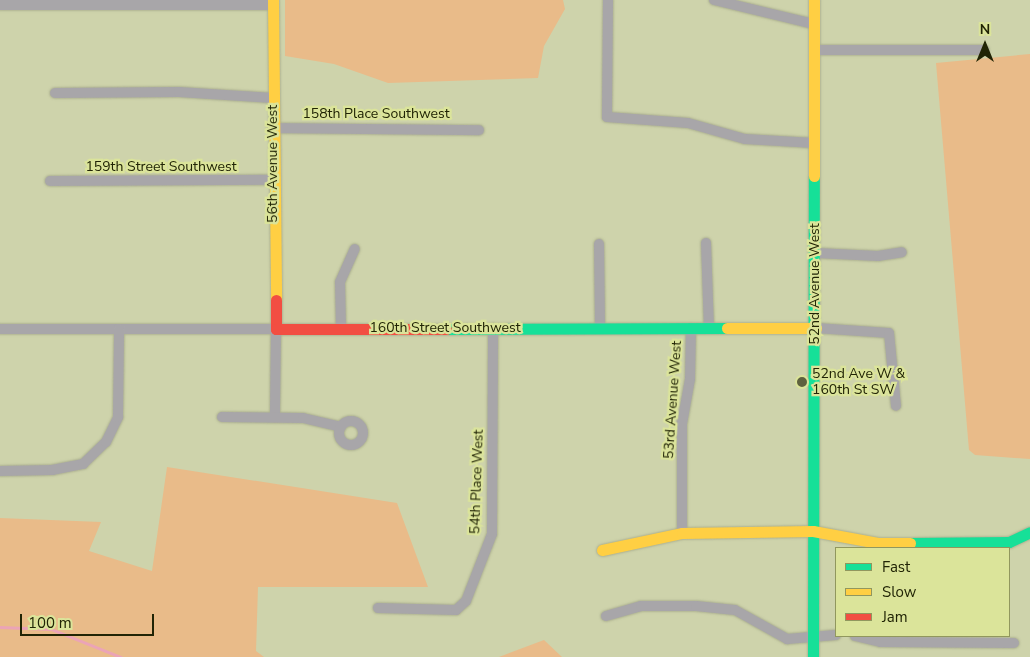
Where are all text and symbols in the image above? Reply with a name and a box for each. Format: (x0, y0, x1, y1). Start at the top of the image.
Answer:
north arrow (960, 20, 1010, 70)
text: N (980, 20, 990, 39)
street label: 56th Avenue West (265, 105, 281, 223)
street label: 158th Place Southwest (302, 106, 450, 122)
street label: 159th Street Southwest (85, 159, 237, 175)
street label: 52nd Avenue West (807, 223, 823, 345)
street label: 160th Street Southwest (369, 320, 521, 336)
street label: 53rd Avenue West (660, 340, 686, 460)
place label: 52nd Ave W & 160th St SW (812, 366, 905, 398)
marker: 52nd Ave W & 160th St SW (796, 376, 808, 388)
street label: 54th Place West (467, 429, 487, 535)
legend (835, 547, 1010, 637)
text: Fast (882, 557, 910, 577)
text: Slow (882, 582, 916, 602)
scale bar (22, 604, 156, 636)
text: Jam (882, 607, 908, 627)
text: 100 m (28, 613, 72, 633)

